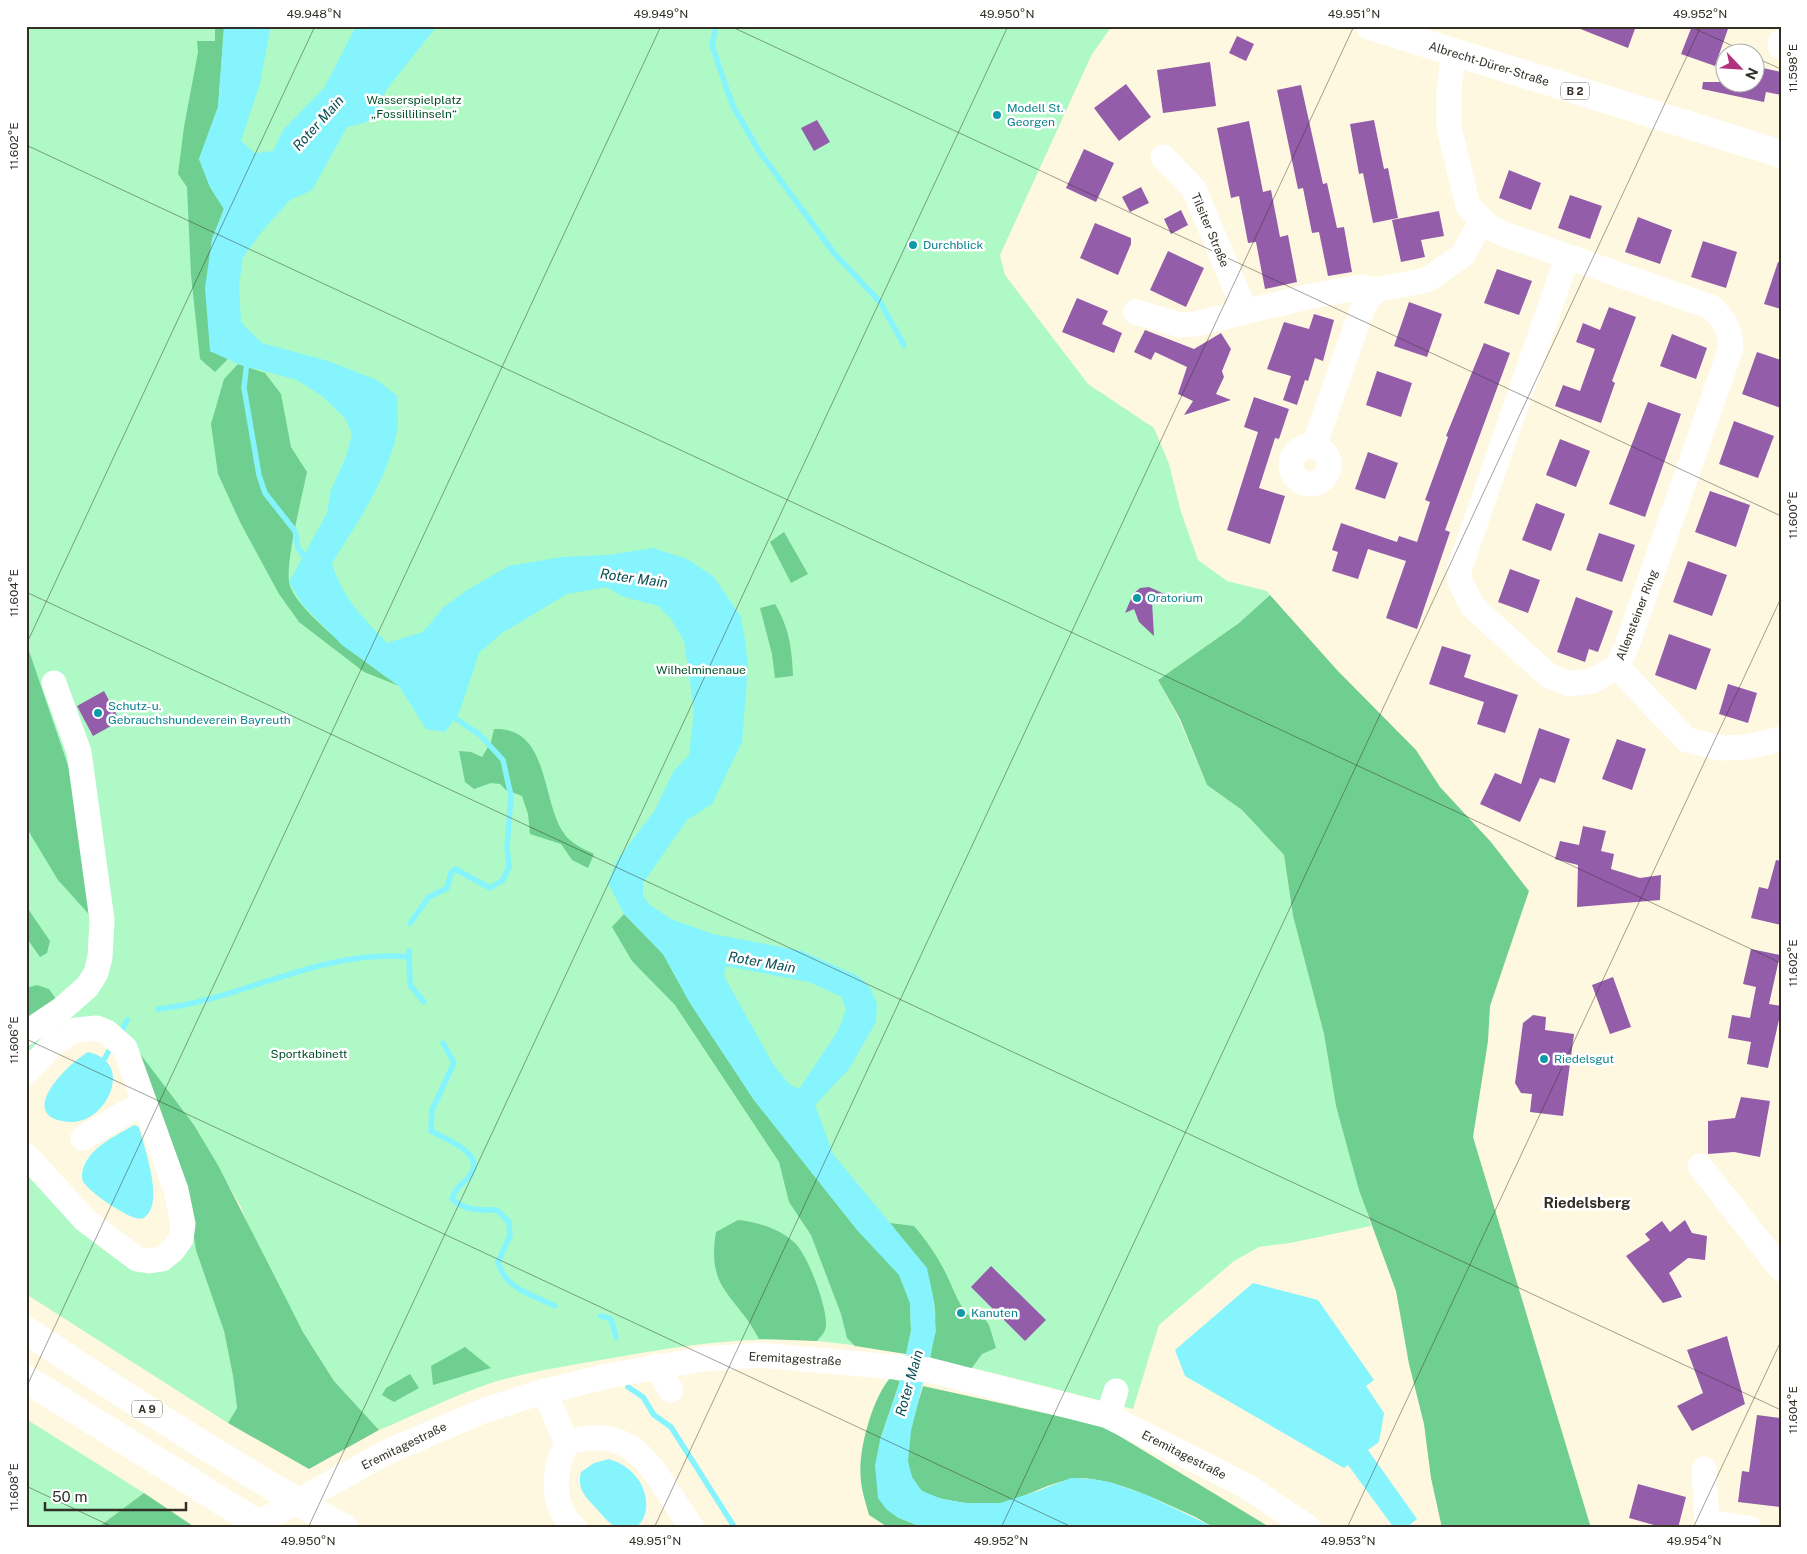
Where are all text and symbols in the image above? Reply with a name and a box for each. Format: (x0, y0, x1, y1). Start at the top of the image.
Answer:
text: 49.948°N (286, 7, 342, 21)
text: 49.949°N (634, 7, 688, 21)
text: 49.950°N (980, 7, 1034, 21)
text: 49.951°N (1328, 7, 1380, 21)
text: 49.952°N (1673, 7, 1727, 21)
street label: Albrecht-Dürer-Straße (1427, 39, 1551, 89)
north arrow (1714, 42, 1764, 92)
text: 11.598°E (1786, 44, 1800, 92)
text: N (1742, 65, 1761, 82)
road number: B 2 (1561, 82, 1589, 100)
water label: Roter Main (289, 92, 347, 154)
park label: Wasserspielplatz „Fossillilinseln“ (366, 93, 462, 121)
place label: Modell St. Georgen (1007, 101, 1063, 129)
marker: Modell St. Georgen (991, 109, 1003, 121)
text: 11.602°E (7, 122, 21, 170)
street label: Tilsiter Straße (1188, 191, 1232, 269)
place label: Durchblick (923, 238, 983, 252)
marker: Durchblick (907, 239, 919, 251)
text: 11.600°E (1786, 491, 1800, 539)
water label: Roter Main (599, 565, 669, 591)
street label: Allensteiner Ring (1613, 568, 1661, 662)
text: 11.604°E (7, 569, 21, 617)
place label: Oratorium (1147, 591, 1203, 605)
marker: Oratorium (1131, 592, 1143, 604)
park label: Wilhelminenaue (656, 663, 746, 677)
place label: Schutz- u. Gebrauchshundeverein Bayreuth (108, 699, 291, 727)
marker: Schutz- u. Gebrauchshundeverein Bayreuth (92, 707, 104, 719)
text: 11.602°E (1786, 939, 1800, 987)
water label: Roter Main (727, 948, 797, 976)
text: 11.606°E (7, 1016, 21, 1064)
park label: Sportkabinett (271, 1047, 348, 1061)
place label: Riedelsgut (1554, 1052, 1615, 1066)
marker: Riedelsgut (1538, 1053, 1550, 1065)
district label: Riedelsberg (1544, 1194, 1631, 1211)
place label: Kanuten (971, 1306, 1018, 1320)
marker: Kanuten (955, 1307, 967, 1319)
water label: Roter Main (892, 1348, 926, 1418)
street label: Eremitagestraße (748, 1350, 842, 1368)
text: 11.604°E (1786, 1386, 1800, 1434)
road number: A 9 (132, 1400, 162, 1418)
street label: Eremitagestraße (359, 1419, 449, 1473)
street label: Eremitagestraße (1139, 1428, 1229, 1482)
text: 11.608°E (7, 1463, 21, 1511)
scale bar (45, 1479, 186, 1511)
text: 50 m (52, 1488, 87, 1505)
text: 49.950°N (281, 1534, 335, 1548)
text: 49.951°N (629, 1534, 681, 1548)
text: 49.952°N (974, 1534, 1028, 1548)
text: 49.953°N (1320, 1534, 1376, 1548)
text: 49.954°N (1666, 1534, 1722, 1548)

